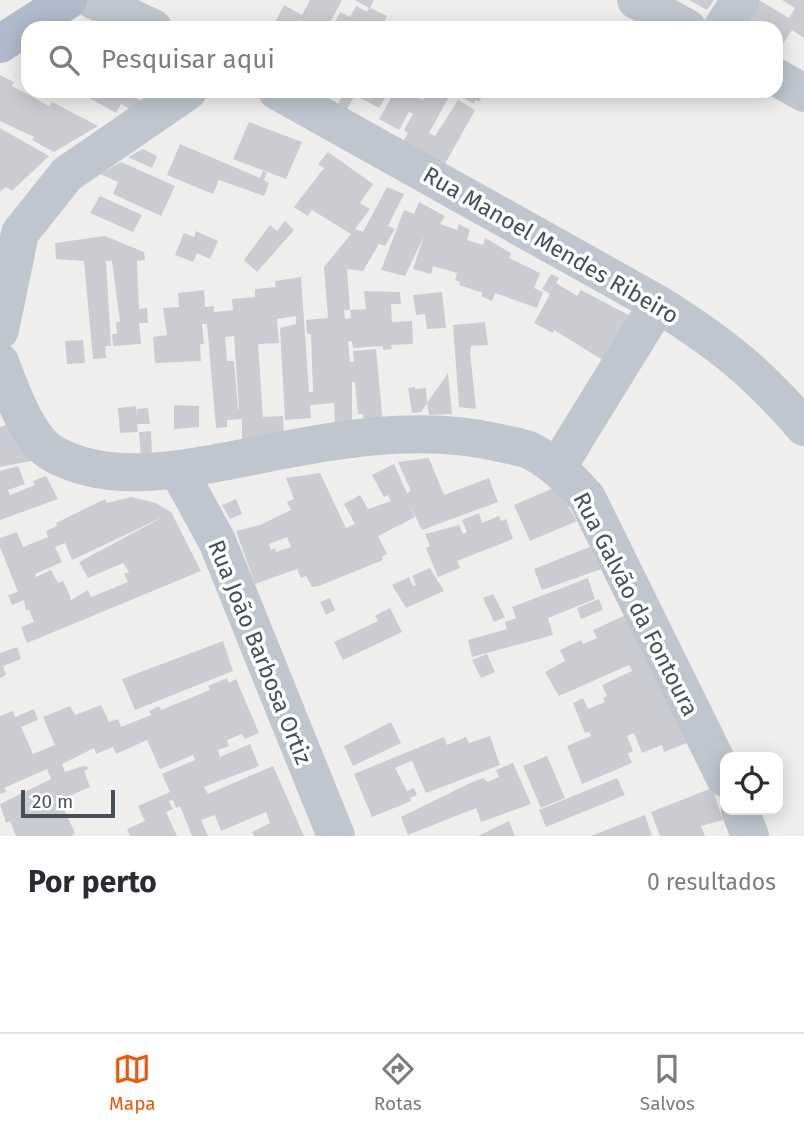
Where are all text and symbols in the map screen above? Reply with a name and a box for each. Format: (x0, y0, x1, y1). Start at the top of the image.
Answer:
search box (21, 21, 783, 98)
icon: search (45, 41, 83, 79)
text: Pesquisar aqui (101, 44, 275, 75)
street label: Rua Manoel Mendes Ribeiro (418, 160, 684, 330)
street label: Rua Galvão da Fontoura (567, 487, 705, 721)
street label: Rua João Barbosa Ortiz (202, 536, 318, 768)
map controls (720, 752, 783, 815)
button: locate (720, 752, 783, 815)
scale bar (21, 787, 116, 819)
text: 20 m (32, 790, 73, 813)
text: Por perto (28, 864, 157, 900)
text: 0 resultados (647, 868, 776, 896)
tab: Mapa (109, 1050, 156, 1115)
tab: Rotas (374, 1050, 422, 1115)
tab: Salvos (640, 1050, 695, 1115)

